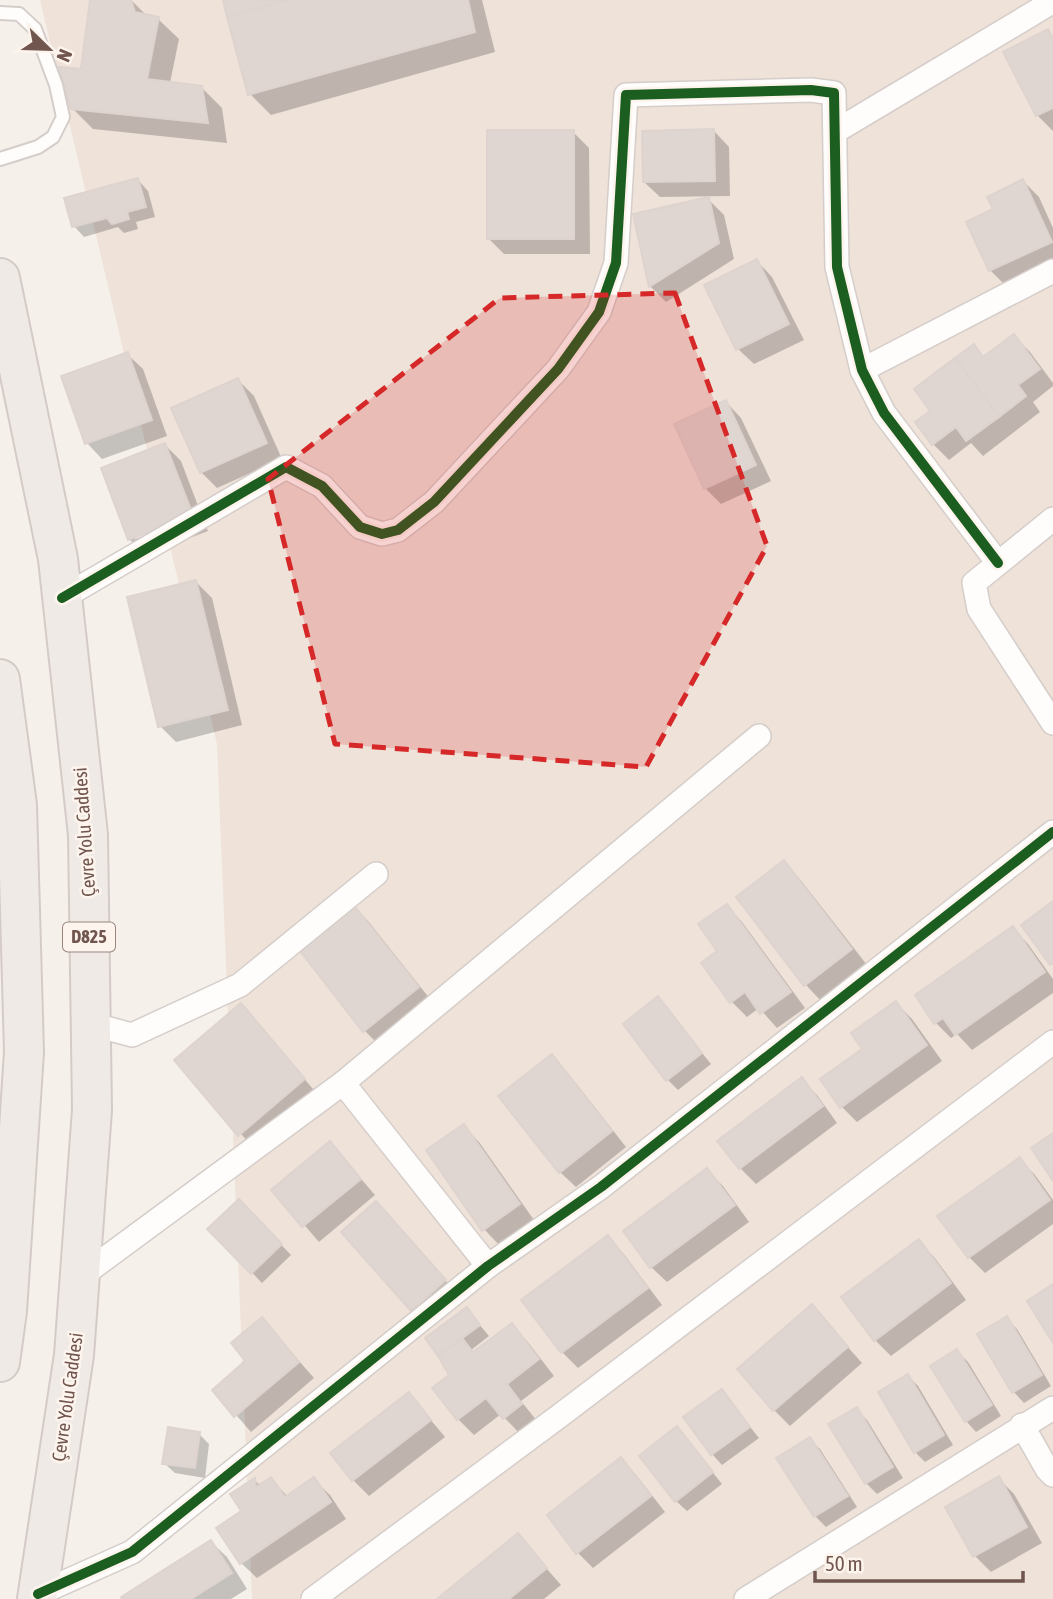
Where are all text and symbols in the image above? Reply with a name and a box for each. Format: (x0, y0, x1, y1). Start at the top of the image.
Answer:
north arrow (14, 14, 84, 84)
text: N (52, 46, 77, 65)
street label: Çevre Yolu Caddesi (68, 766, 100, 898)
road number: D825 (63, 922, 115, 952)
street label: Çevre Yolu Caddesi (47, 1331, 87, 1463)
scale bar (815, 1540, 1023, 1584)
text: 50 m (825, 1551, 863, 1575)

